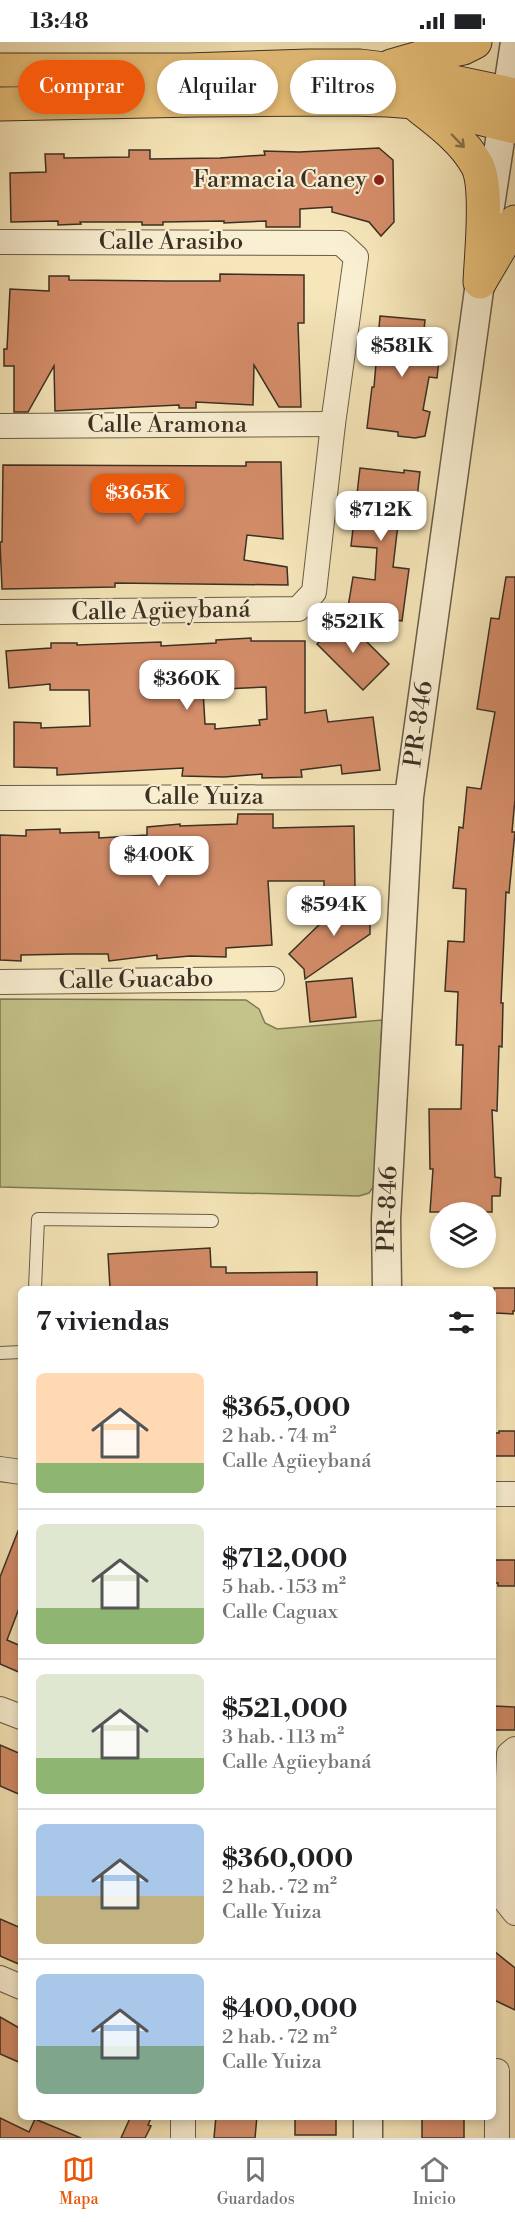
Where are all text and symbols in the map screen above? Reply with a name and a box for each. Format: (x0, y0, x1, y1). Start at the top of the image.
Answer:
text: 13:48 (30, 8, 89, 35)
chip: Comprar (18, 60, 145, 114)
chip: Alquilar (157, 60, 278, 114)
chip: Filtros (290, 60, 396, 114)
one-way arrow (451, 133, 466, 148)
place label: Farmacia Caney (193, 165, 367, 195)
marker: Farmacia Caney (372, 173, 386, 187)
street label: Calle Arasibo (99, 227, 243, 257)
pin: $581K (360, 327, 444, 378)
text: $581K (371, 334, 433, 359)
street label: Calle Aramona (87, 410, 248, 440)
pin: $365K (96, 474, 180, 525)
text: $365K (105, 481, 171, 506)
pin: $712K (339, 491, 423, 542)
text: $712K (350, 498, 412, 523)
street label: Calle Agüeybaná (71, 594, 252, 628)
pin: $521K (311, 603, 395, 654)
text: $521K (322, 610, 384, 635)
pin: $360K (145, 660, 229, 711)
text: $360K (153, 667, 221, 692)
street label: PR-846 (398, 679, 440, 769)
street label: Calle Yuiza (144, 782, 265, 812)
pin: $400K (117, 836, 201, 887)
text: $400K (124, 843, 194, 868)
pin: $594K (292, 886, 376, 937)
text: $594K (301, 893, 367, 918)
street label: Calle Guacabo (58, 964, 214, 996)
street label: PR-846 (371, 1165, 405, 1253)
map controls (430, 1202, 496, 1268)
button: layers (430, 1202, 496, 1268)
text: 7 viviendas (36, 1306, 169, 1338)
icon: filters (445, 1306, 478, 1339)
text: $365,000 (222, 1392, 350, 1424)
icon: home (84, 1397, 156, 1469)
text: 2 hab. · 74 m² (222, 1424, 337, 1449)
text: Calle Agüeybaná (222, 1449, 371, 1474)
text: $712,000 (222, 1543, 347, 1575)
icon: home (84, 1548, 156, 1620)
text: 5 hab. · 153 m² (222, 1575, 346, 1600)
text: Calle Caguax (222, 1600, 338, 1625)
text: $521,000 (222, 1693, 348, 1725)
icon: home (84, 1698, 156, 1770)
text: 3 hab. · 113 m² (222, 1725, 344, 1750)
text: Calle Agüeybaná (222, 1750, 371, 1775)
text: $360,000 (222, 1843, 353, 1875)
icon: home (84, 1848, 156, 1920)
text: 2 hab. · 72 m² (222, 1875, 337, 1900)
text: Calle Yuiza (222, 1900, 322, 1925)
text: $400,000 (222, 1993, 357, 2025)
icon: home (84, 1998, 156, 2070)
text: 2 hab. · 72 m² (222, 2025, 337, 2050)
text: Calle Yuiza (222, 2050, 322, 2075)
tab: Mapa (59, 2153, 99, 2209)
tab: Guardados (217, 2153, 295, 2209)
tab: Inicio (413, 2153, 456, 2209)

